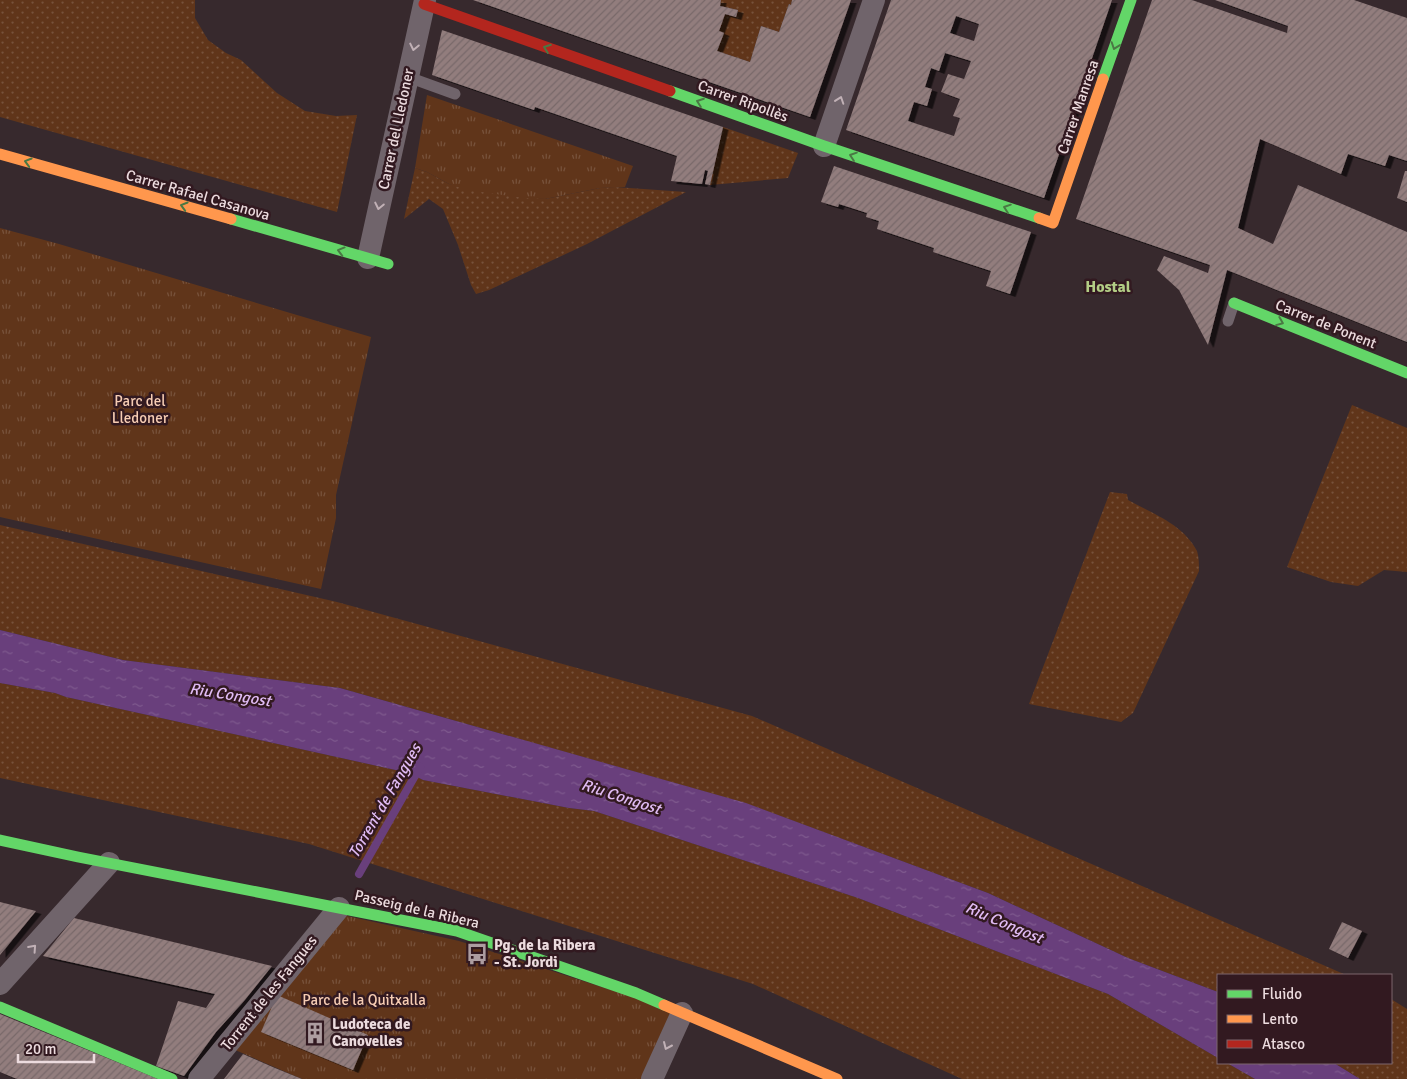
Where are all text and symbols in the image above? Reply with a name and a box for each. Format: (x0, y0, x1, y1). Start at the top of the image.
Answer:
one-way arrow (1111, 41, 1121, 50)
one-way arrow (409, 43, 420, 52)
one-way arrow (543, 43, 551, 53)
street label: Carrer Manresa (1053, 58, 1103, 156)
street label: Carrer del Lledoner (374, 66, 418, 191)
street label: Carrer Ripollès (695, 76, 791, 126)
one-way arrow (834, 96, 844, 104)
one-way arrow (696, 98, 704, 108)
one-way arrow (849, 152, 858, 162)
one-way arrow (24, 157, 33, 168)
street label: Carrer Rafael Casanova (124, 166, 272, 224)
one-way arrow (181, 202, 189, 212)
one-way arrow (374, 202, 385, 211)
one-way arrow (1003, 203, 1012, 213)
one-way arrow (337, 246, 345, 256)
district label: Hostal (1085, 277, 1131, 297)
street label: Carrer de Ponent (1273, 296, 1379, 352)
one-way arrow (1275, 316, 1283, 326)
park label: Parc del Lledoner (112, 392, 169, 427)
water label: Riu Congost (188, 679, 275, 712)
water label: Torrent de Fangues (344, 738, 427, 862)
water label: Riu Congost (579, 775, 665, 820)
street label: Passeig de la Ribera (353, 886, 481, 932)
water label: Riu Congost (962, 898, 1048, 949)
street label: Torrent de les Fangues (217, 932, 321, 1054)
place label: Pg. de la Ribera - St. Jordi (494, 936, 596, 971)
bus stop icon: Pg. de la Ribera - St. Jordi (464, 941, 490, 967)
one-way arrow (27, 944, 36, 953)
legend (1217, 974, 1392, 1064)
text: Fluido (1262, 985, 1302, 1003)
park label: Parc de la Quitxalla (302, 991, 426, 1009)
text: Lento (1262, 1010, 1298, 1028)
place label: Ludoteca de Canovelles (332, 1015, 410, 1050)
building icon: Ludoteca de Canovelles (302, 1020, 328, 1046)
scale bar (18, 1032, 94, 1064)
text: Atasco (1262, 1035, 1305, 1053)
text: 20 m (25, 1040, 56, 1058)
one-way arrow (662, 1041, 673, 1050)

